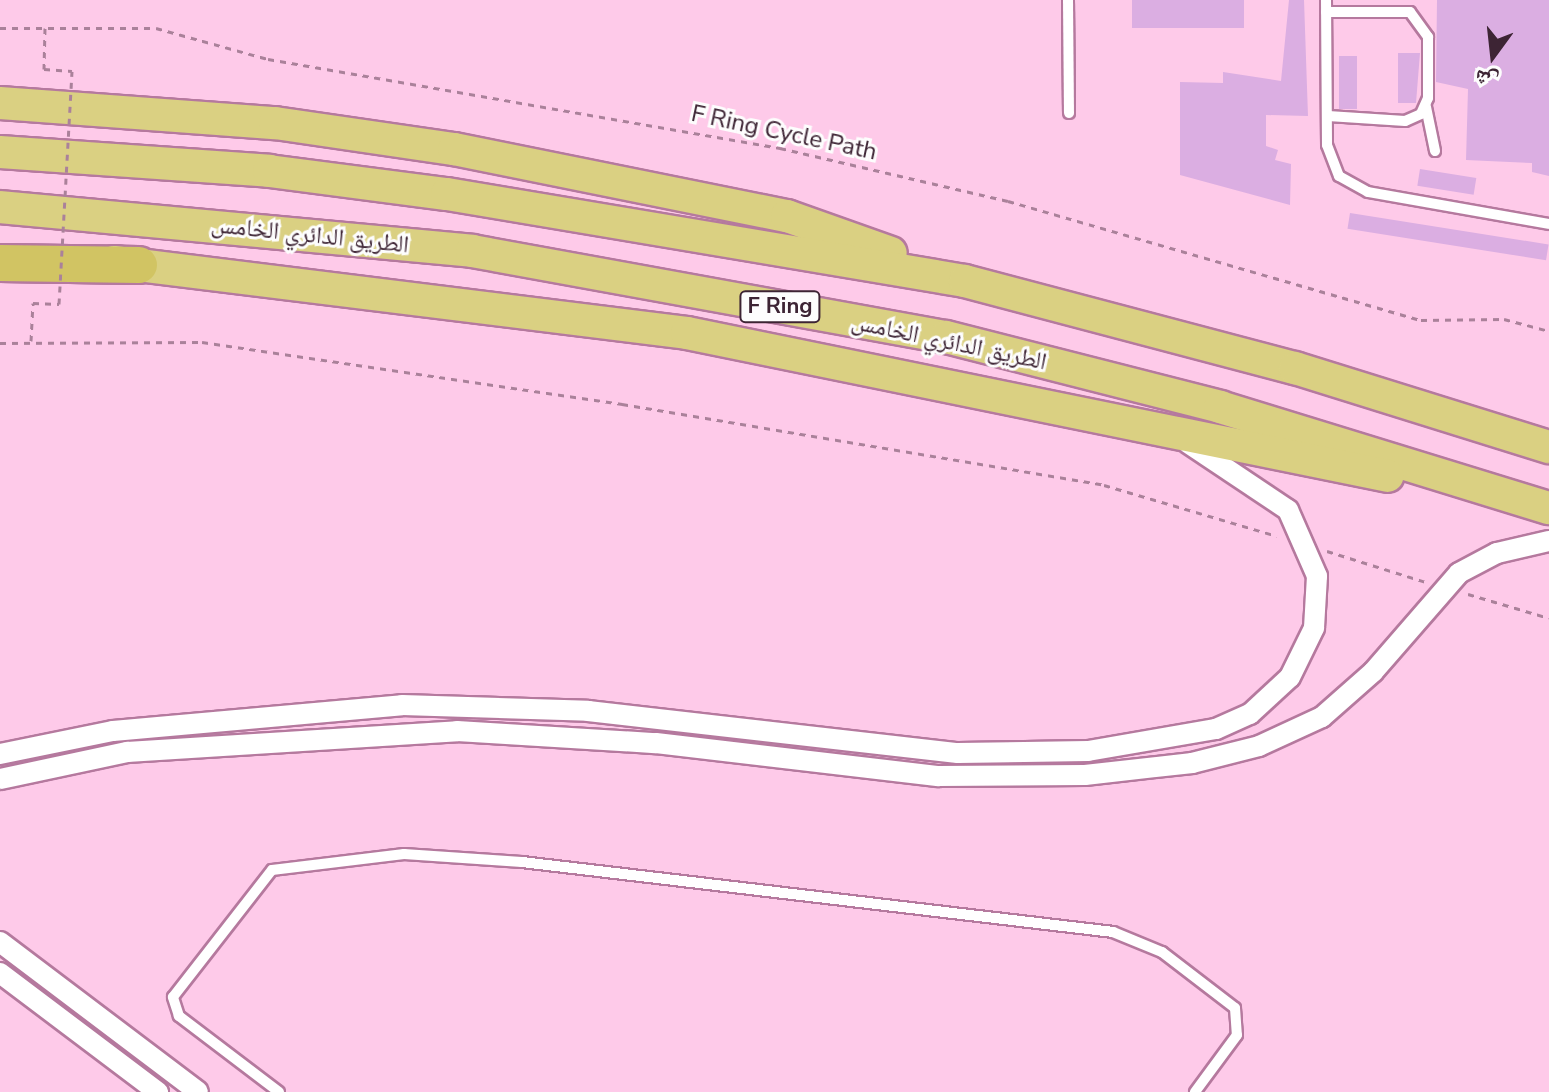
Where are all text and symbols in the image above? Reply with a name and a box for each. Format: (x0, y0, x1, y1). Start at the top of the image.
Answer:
north arrow (1453, 16, 1533, 96)
text: ش (1472, 62, 1502, 97)
street label: F Ring Cycle Path (689, 99, 879, 167)
street label: الطريق الدائري الخامس (210, 210, 410, 260)
road number: F Ring (738, 289, 822, 325)
street label: الطريق الدائري الخامس (849, 307, 1049, 377)

